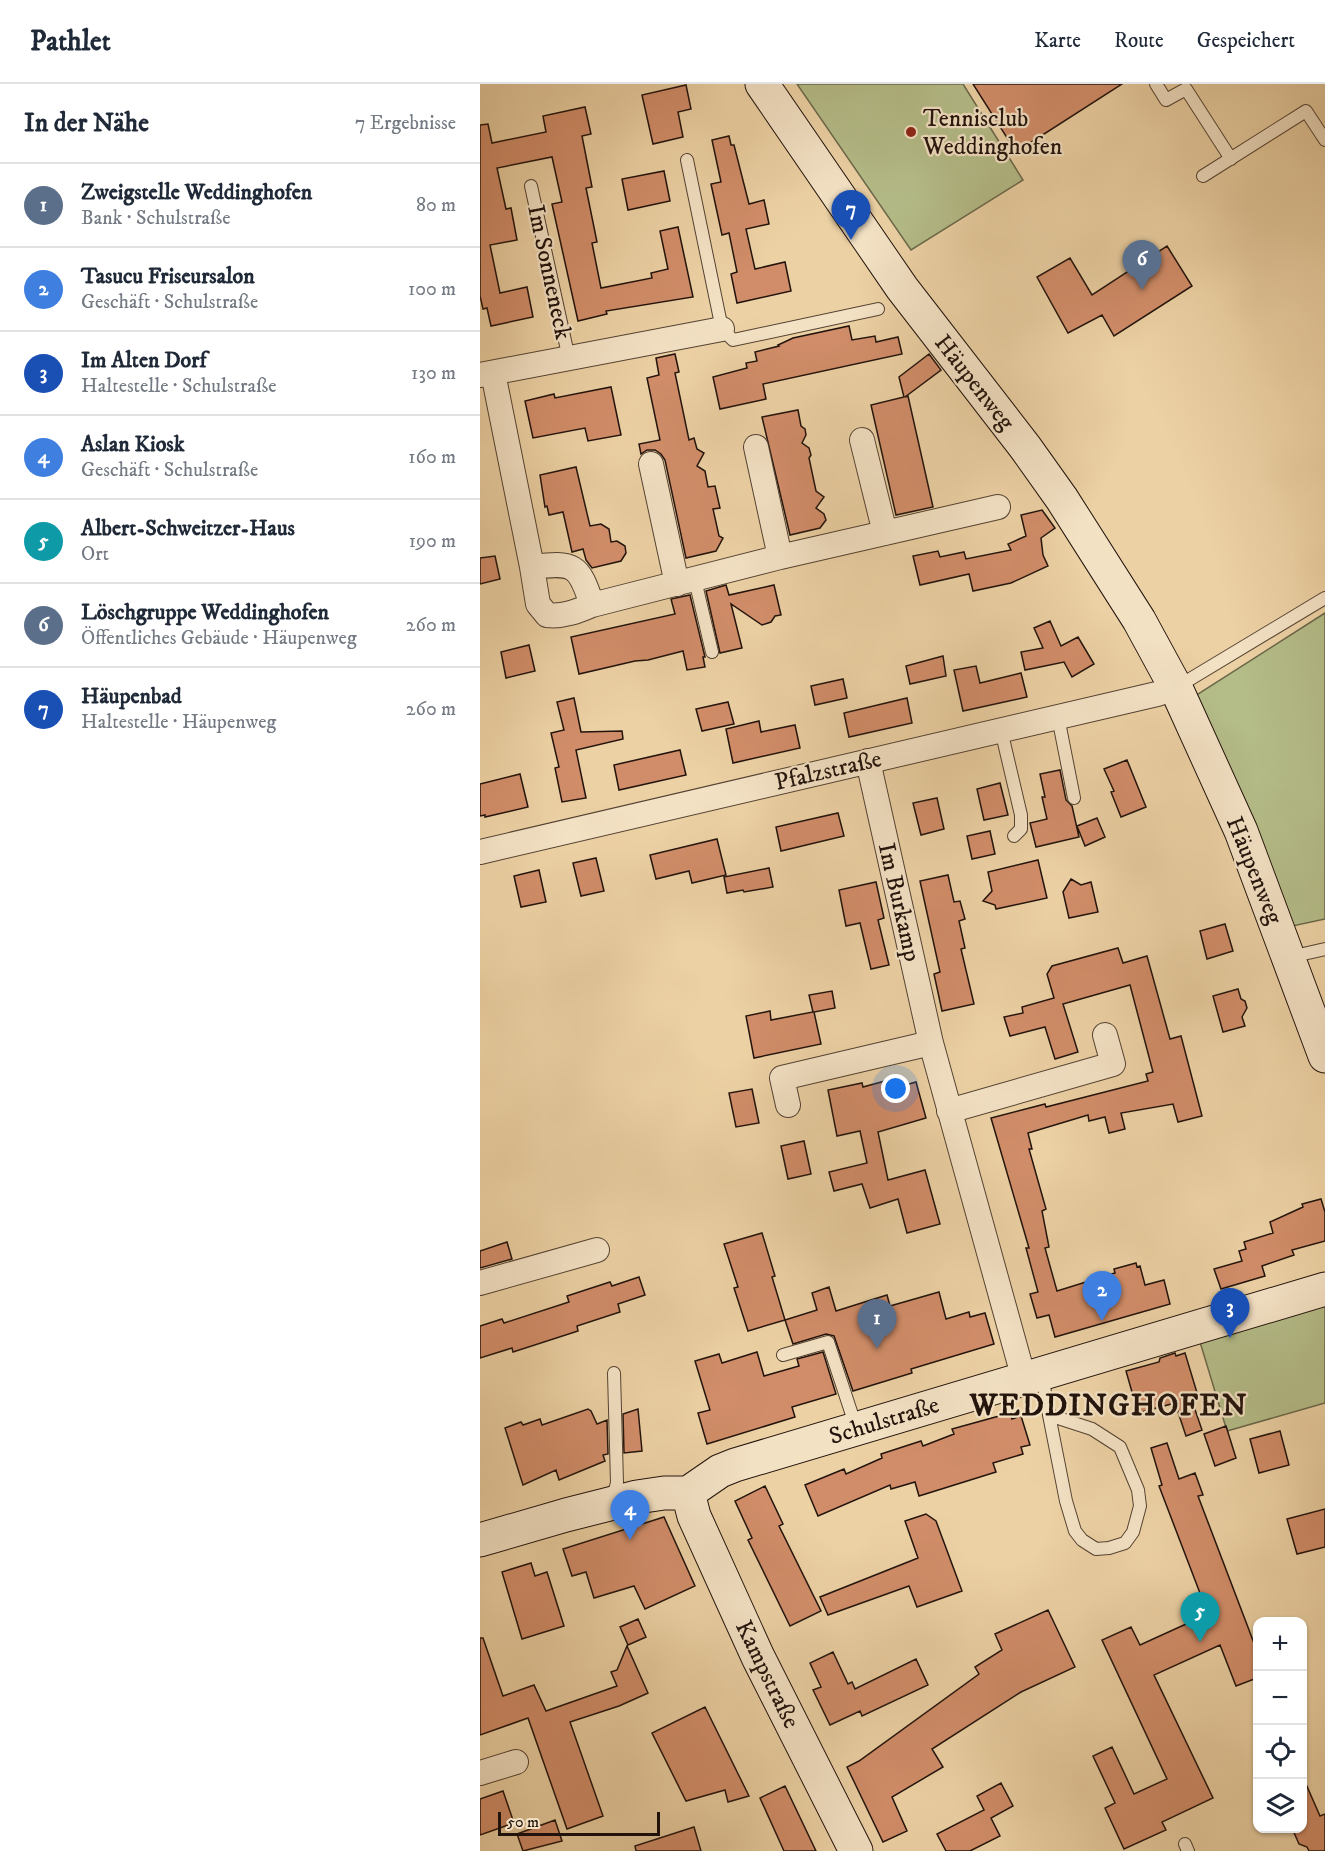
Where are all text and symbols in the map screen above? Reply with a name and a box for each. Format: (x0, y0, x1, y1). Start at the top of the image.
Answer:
text: Pathlet (30, 24, 111, 59)
text: Karte (1034, 28, 1081, 54)
text: Route (1114, 28, 1164, 54)
text: Gespeichert (1197, 28, 1295, 54)
place label: Tennisclub Weddinghofen (922, 104, 1063, 162)
text: In der Nähe (24, 107, 149, 140)
text: 7 Ergebnisse (355, 111, 456, 136)
marker: Tennisclub Weddinghofen (904, 125, 918, 139)
text: Zweigstelle Weddinghofen (81, 179, 312, 206)
pin: 7 (832, 190, 871, 240)
text: 1 (40, 193, 47, 218)
text: 80 m (416, 193, 456, 218)
street label: Im Sonneneck (520, 202, 578, 342)
text: Bank · Schulstraße (81, 206, 230, 231)
pin: 6 (1122, 240, 1162, 290)
text: Tasucu Friseursalon (81, 263, 255, 290)
text: 2 (39, 277, 48, 302)
text: 100 m (408, 277, 456, 302)
text: Geschäft · Schulstraße (81, 290, 258, 315)
street label: Häupenweg (928, 329, 1021, 437)
text: Im Alten Dorf (81, 347, 206, 374)
text: 3 (40, 361, 47, 386)
text: 130 m (411, 361, 456, 386)
text: Haltestelle · Schulstraße (81, 374, 276, 399)
text: Aslan Kiosk (81, 431, 185, 458)
text: 4 (38, 445, 49, 470)
text: 160 m (408, 445, 456, 470)
text: Geschäft · Schulstraße (81, 458, 258, 483)
text: Albert-Schweitzer-Haus (81, 515, 295, 542)
text: 5 (39, 529, 48, 554)
text: 190 m (409, 529, 456, 554)
text: Ort (81, 542, 109, 567)
text: Löschgruppe Weddinghofen (81, 599, 329, 626)
text: 6 (38, 613, 49, 638)
text: 260 m (406, 613, 456, 638)
text: Öffentliches Gebäude · Häupenweg (81, 626, 357, 651)
text: Häupenbad (81, 683, 182, 710)
text: 7 (38, 697, 49, 722)
text: 260 m (406, 697, 456, 722)
text: Haltestelle · Häupenweg (81, 710, 276, 735)
street label: Pfalzstraße (772, 744, 885, 798)
street label: Häupenweg (1219, 812, 1289, 929)
street label: Im Burkamp (871, 840, 927, 964)
your location (881, 1074, 910, 1103)
pin: 2 (1082, 1272, 1122, 1321)
pin: 3 (1210, 1288, 1250, 1338)
pin: 1 (858, 1300, 896, 1349)
district label: WEDDINGHOFEN (969, 1388, 1248, 1425)
street label: Schulstraße (826, 1390, 943, 1452)
pin: 4 (610, 1490, 650, 1540)
pin: 5 (1180, 1592, 1220, 1642)
street label: Kampstraße (728, 1616, 806, 1733)
map controls (1253, 1617, 1307, 1833)
button: + (1253, 1617, 1307, 1671)
button: − (1253, 1671, 1307, 1725)
button: locate (1253, 1725, 1307, 1779)
button: layers (1253, 1779, 1307, 1833)
scale bar (498, 1809, 660, 1836)
text: 50 m (507, 1812, 539, 1832)

